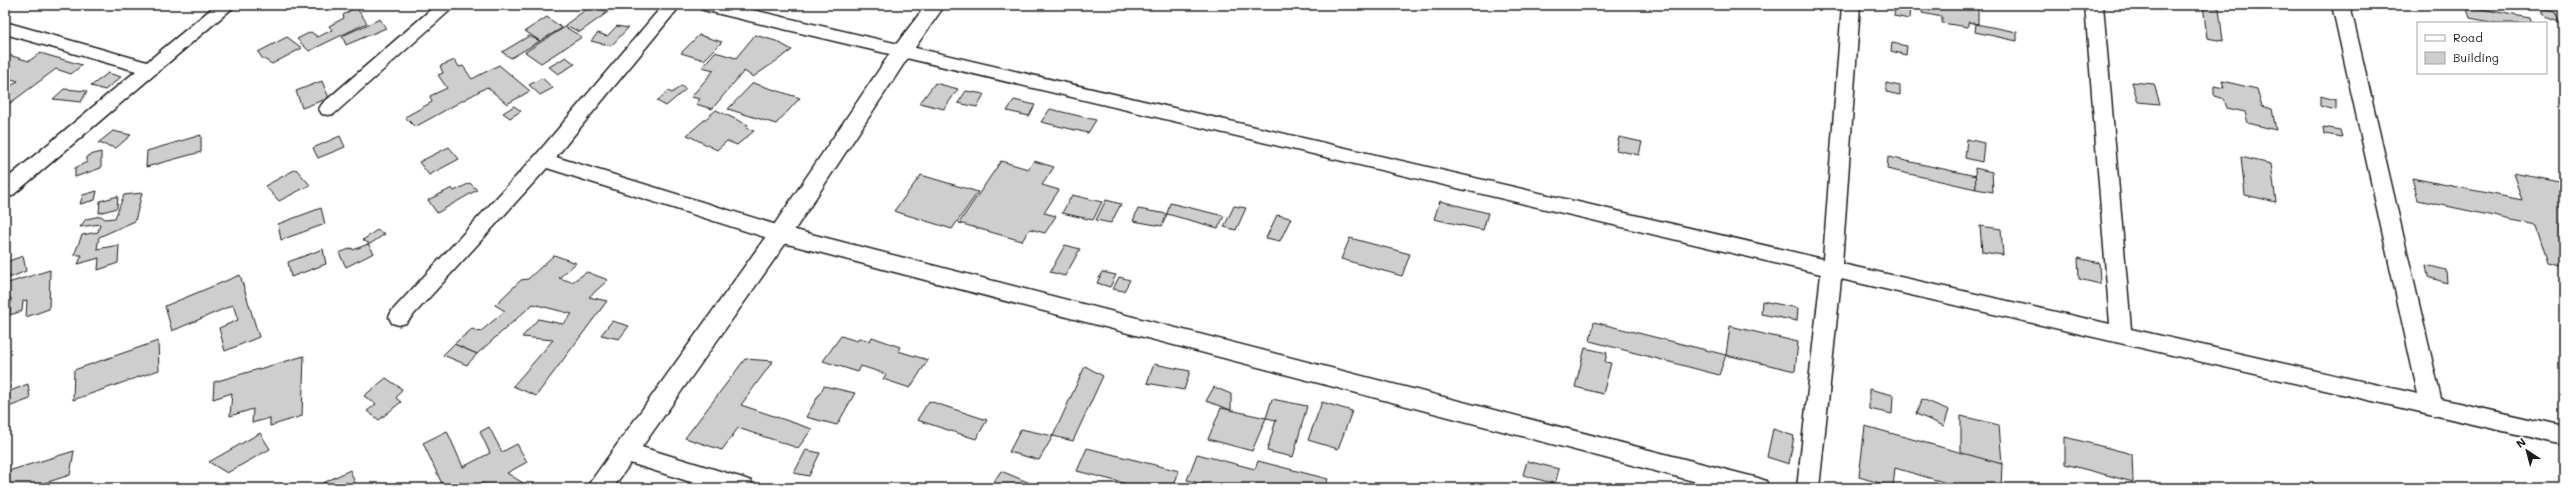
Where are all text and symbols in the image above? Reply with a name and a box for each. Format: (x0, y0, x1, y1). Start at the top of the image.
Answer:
legend (2417, 22, 2547, 74)
text: Road (2453, 29, 2483, 45)
text: Building (2453, 49, 2499, 65)
north arrow (2507, 431, 2547, 471)
text: N (2513, 434, 2529, 451)

